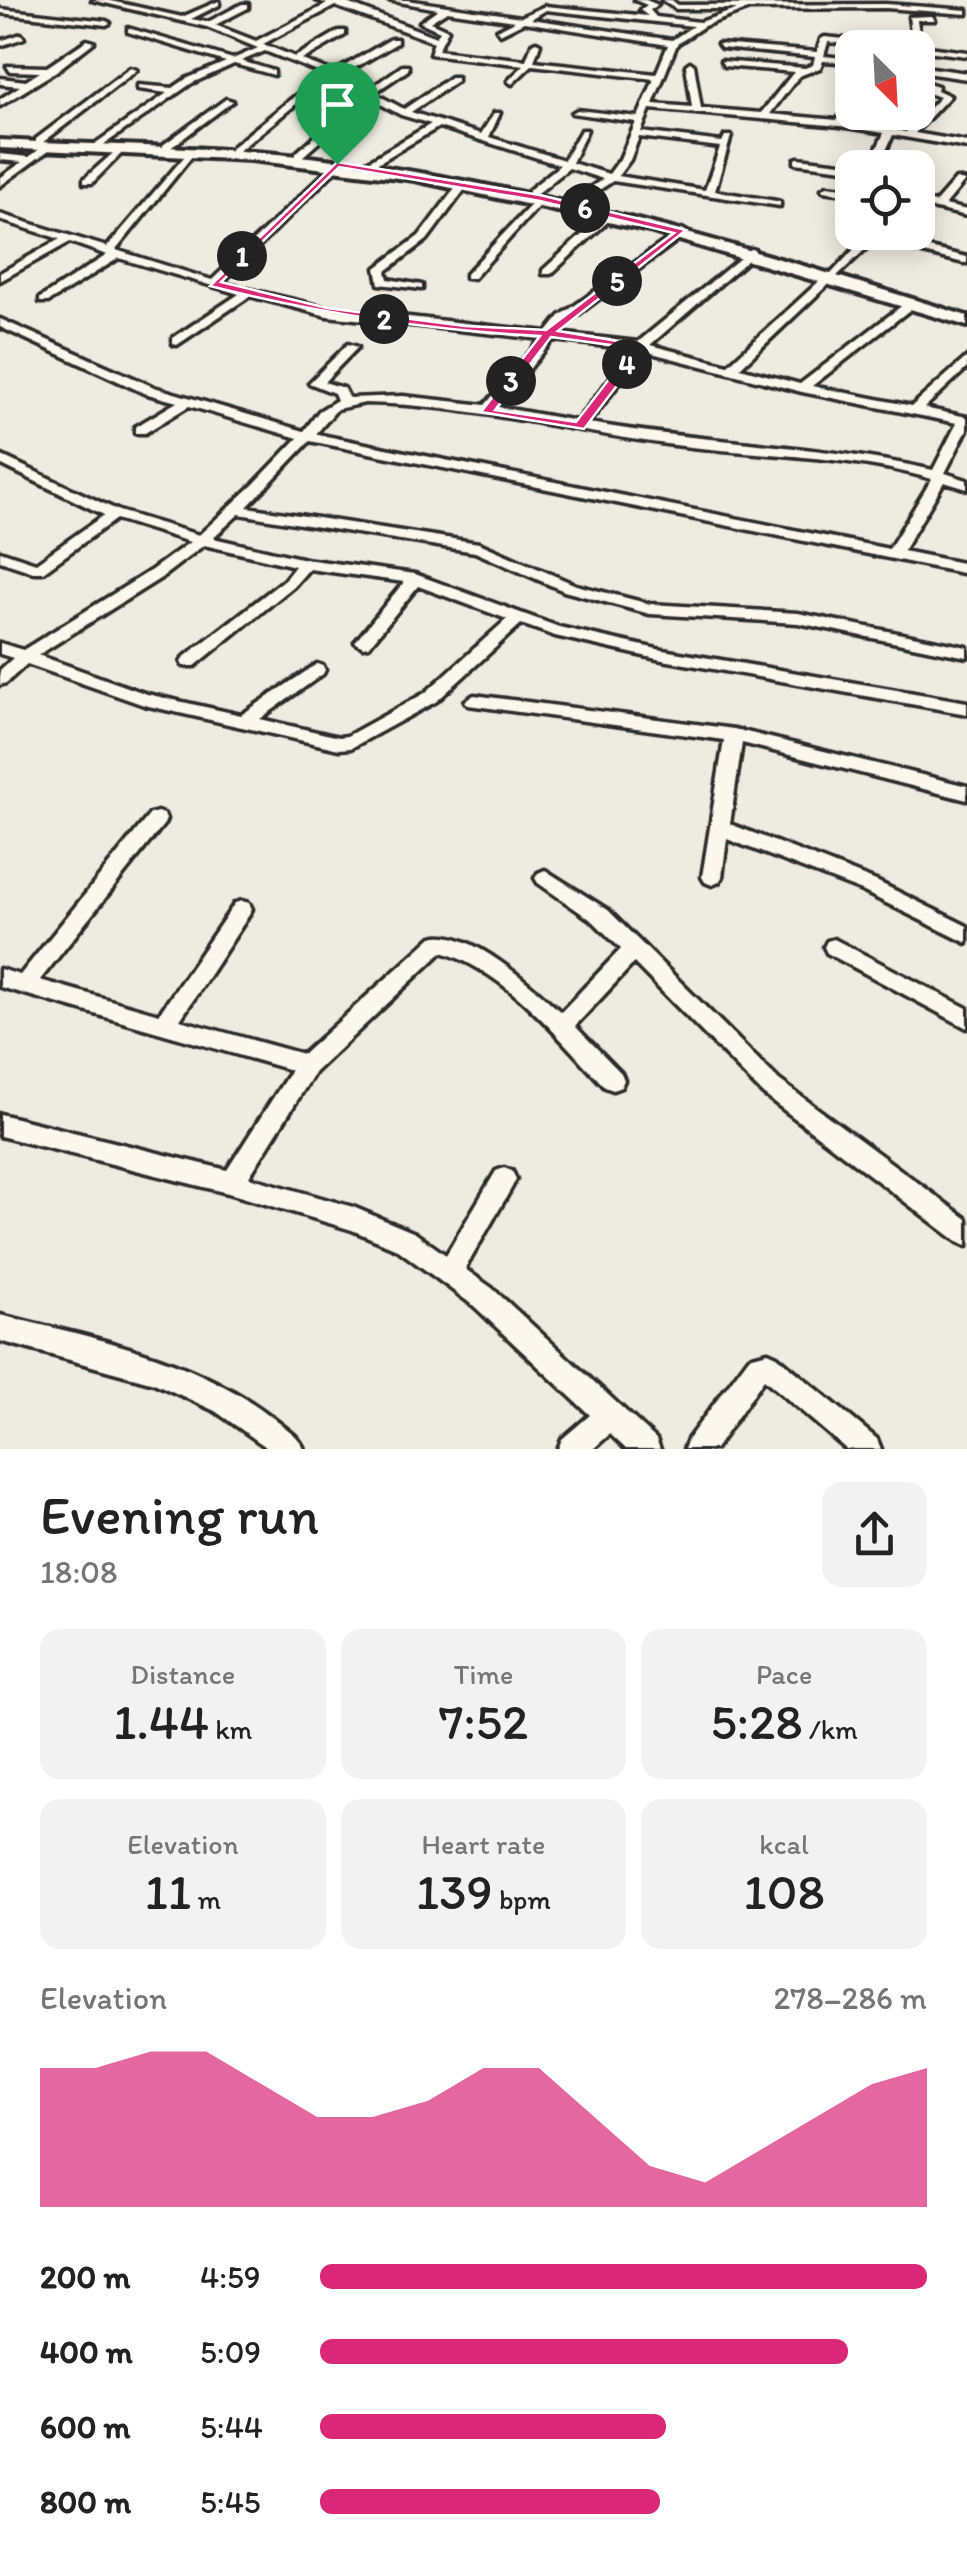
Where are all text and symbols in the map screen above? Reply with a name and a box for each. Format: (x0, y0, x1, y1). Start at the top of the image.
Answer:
north arrow (835, 30, 935, 130)
map controls (835, 30, 935, 250)
pin (295, 62, 380, 165)
icon: arrive (310, 77, 365, 132)
button: locate (835, 150, 935, 250)
pin: 6 (560, 183, 610, 233)
text: 6 (578, 191, 592, 225)
pin: 1 (217, 231, 267, 281)
text: 1 (236, 239, 249, 273)
pin: 5 (592, 256, 642, 306)
text: 5 (610, 264, 624, 298)
pin: 2 (359, 294, 409, 344)
text: 2 (377, 302, 391, 336)
pin: 4 (602, 339, 652, 389)
text: 4 (619, 347, 635, 381)
pin: 3 (486, 356, 536, 406)
text: 3 (503, 364, 519, 398)
text: Evening run (40, 1482, 319, 1548)
button: share (822, 1482, 927, 1587)
text: 18:08 (40, 1553, 117, 1591)
text: Distance (130, 1657, 235, 1691)
text: Time (454, 1657, 513, 1691)
text: Pace (756, 1657, 812, 1691)
text: 1.44 (113, 1691, 209, 1752)
text: 7:52 (439, 1691, 528, 1752)
text: 5:28 (711, 1691, 803, 1752)
text: km (209, 1712, 252, 1746)
text: /km (803, 1712, 858, 1746)
text: Elevation (127, 1827, 238, 1861)
text: Heart rate (422, 1827, 545, 1861)
text: kcal (759, 1827, 809, 1861)
text: 11 (145, 1861, 191, 1922)
text: 139 (416, 1861, 493, 1922)
text: 108 (743, 1861, 825, 1922)
text: m (191, 1882, 221, 1916)
text: bpm (493, 1882, 551, 1916)
text: Elevation (40, 1979, 167, 2017)
text: 278–286 m (773, 1979, 927, 2017)
text: 200 m (40, 2258, 130, 2296)
text: 4:59 (200, 2258, 261, 2296)
text: 400 m (40, 2333, 133, 2371)
text: 5:09 (200, 2333, 261, 2371)
text: 600 m (40, 2408, 130, 2446)
text: 5:44 (200, 2408, 263, 2446)
text: 800 m (40, 2483, 131, 2521)
text: 5:45 (200, 2483, 261, 2521)

